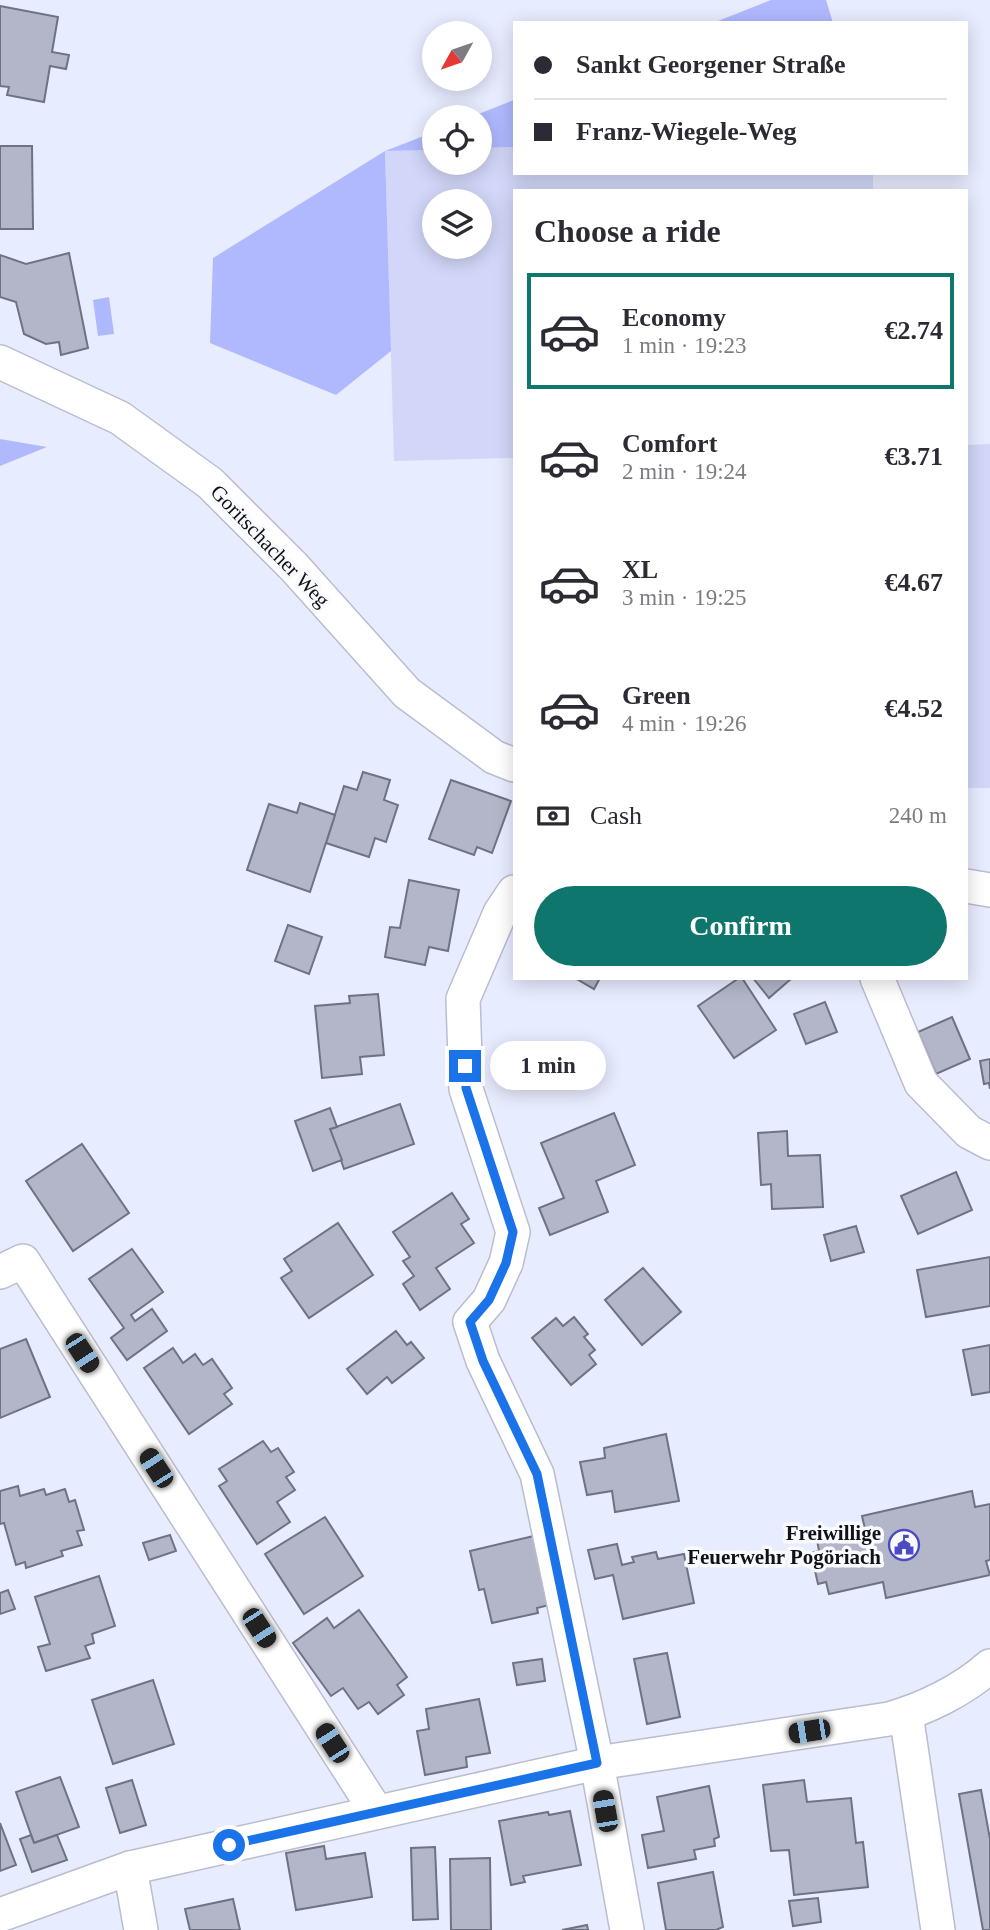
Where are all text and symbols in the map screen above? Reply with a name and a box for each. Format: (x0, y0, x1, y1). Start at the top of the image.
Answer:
north arrow (422, 21, 492, 91)
map controls (422, 21, 492, 259)
text: Sankt Georgener Straße (576, 50, 846, 79)
button: locate (422, 105, 492, 175)
text: Franz-Wiegele-Weg (576, 117, 796, 146)
button: layers (422, 189, 492, 259)
text: Choose a ride (534, 213, 721, 249)
icon: car (538, 300, 601, 363)
text: Economy (622, 303, 726, 332)
text: €2.74 (885, 316, 943, 345)
text: 1 min · 19:23 (622, 333, 747, 358)
icon: car (538, 426, 601, 489)
text: Comfort (622, 429, 717, 458)
text: €3.71 (885, 442, 943, 471)
text: 2 min · 19:24 (622, 459, 747, 484)
street label: Goritschacher Weg (206, 480, 335, 612)
icon: car (538, 552, 601, 615)
text: XL (622, 555, 658, 584)
text: €4.67 (885, 568, 943, 597)
text: 3 min · 19:25 (622, 585, 747, 610)
icon: car (538, 678, 601, 741)
text: Green (622, 681, 691, 710)
text: €4.52 (885, 694, 943, 723)
text: 4 min · 19:26 (622, 711, 747, 736)
icon: cash (534, 797, 572, 835)
text: Cash (590, 801, 642, 830)
text: 240 m (889, 803, 947, 828)
button: Confirm (534, 886, 947, 966)
callout: 1 min (490, 1042, 605, 1090)
route end (449, 1050, 481, 1082)
text: 1 min (520, 1053, 576, 1078)
car (62, 1330, 103, 1376)
car (136, 1445, 177, 1491)
place label: Freiwillige Feuerwehr Pogöriach (687, 1521, 881, 1569)
public building icon: Freiwillige Feuerwehr Pogöriach (887, 1528, 921, 1562)
car (239, 1605, 280, 1651)
car (787, 1717, 832, 1745)
car (312, 1720, 353, 1766)
car (592, 1788, 619, 1834)
route start (213, 1829, 245, 1861)

